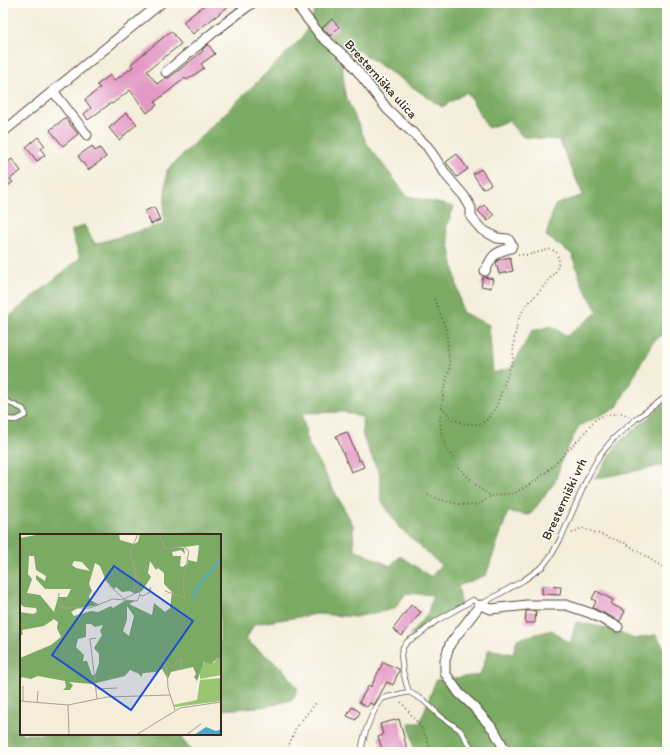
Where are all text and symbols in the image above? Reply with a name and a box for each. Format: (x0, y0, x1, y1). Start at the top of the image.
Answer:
street label: Bresterniška ulica (342, 36, 421, 122)
street label: Bresterniški vrh (538, 456, 590, 542)
inset map (20, 534, 221, 735)

